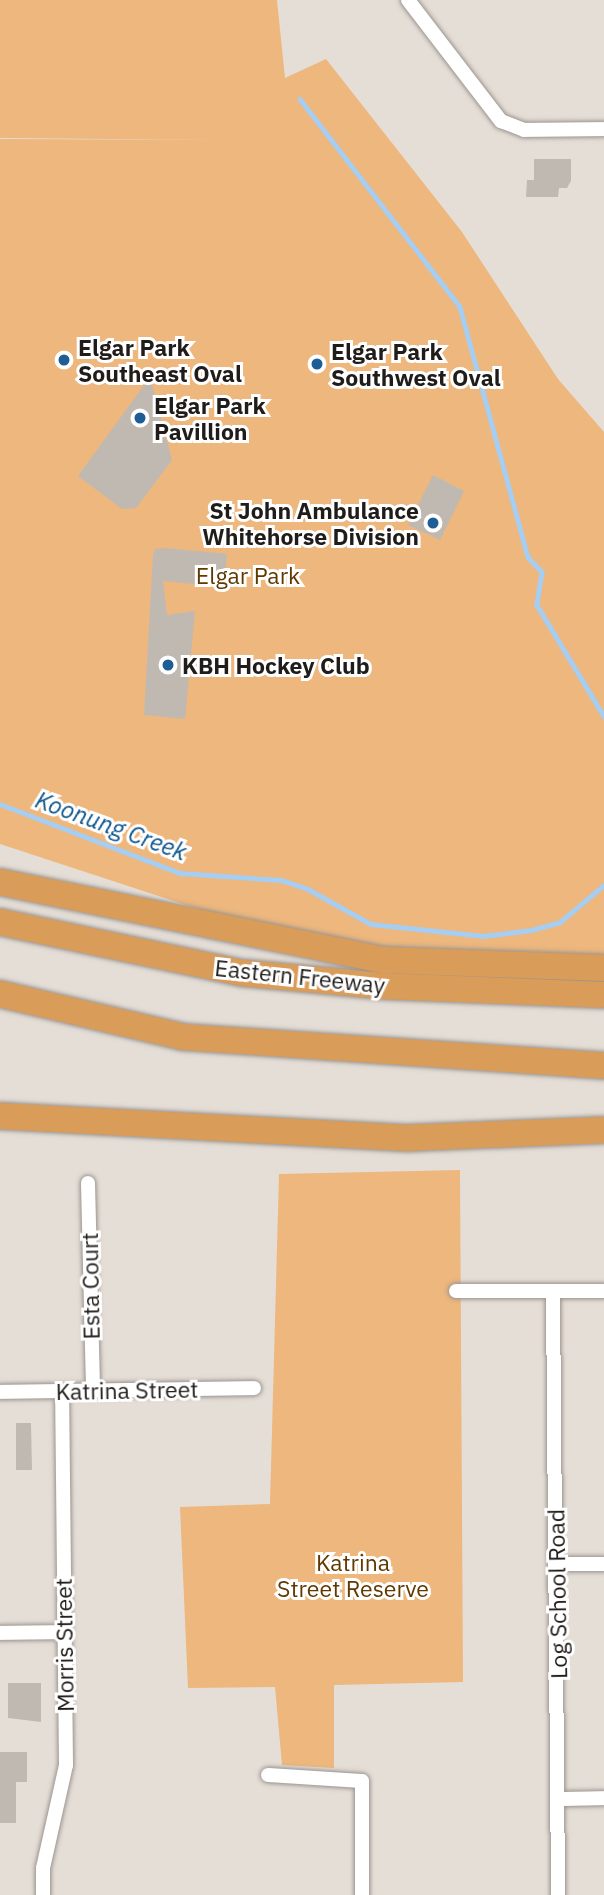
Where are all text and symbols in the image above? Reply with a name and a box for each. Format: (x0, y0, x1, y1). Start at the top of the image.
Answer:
place label: Elgar Park Southeast Oval (78, 333, 242, 387)
place label: Elgar Park Southwest Oval (331, 337, 501, 391)
marker: Elgar Park Southeast Oval (56, 352, 72, 368)
marker: Elgar Park Southwest Oval (309, 356, 325, 372)
place label: Elgar Park Pavillion (154, 391, 266, 445)
marker: Elgar Park Pavillion (132, 410, 148, 426)
place label: St John Ambulance Whitehorse Division (202, 496, 419, 550)
marker: St John Ambulance Whitehorse Division (425, 515, 441, 531)
park label: Elgar Park (196, 561, 300, 589)
place label: KBH Hockey Club (182, 651, 370, 679)
marker: KBH Hockey Club (160, 657, 176, 673)
water label: Koonung Creek (32, 785, 190, 867)
street label: Eastern Freeway (213, 953, 387, 999)
street label: Esta Court (75, 1232, 105, 1340)
street label: Katrina Street (55, 1375, 199, 1405)
street label: Log School Road (542, 1509, 572, 1679)
park label: Katrina Street Reserve (277, 1548, 429, 1602)
street label: Morris Street (49, 1578, 79, 1712)

